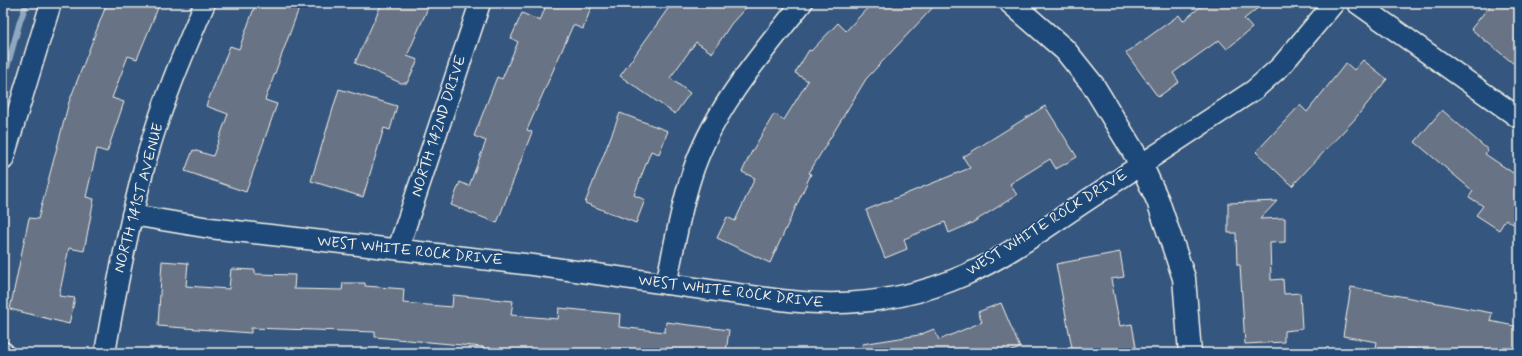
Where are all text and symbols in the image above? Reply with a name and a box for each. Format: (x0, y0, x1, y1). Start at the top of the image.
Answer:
street label: NORTH 142ND DRIVE (407, 52, 471, 199)
street label: NORTH 141ST AVENUE (109, 121, 169, 275)
street label: WEST WHITE ROCK DRIVE (963, 165, 1132, 281)
street label: WEST WHITE ROCK DRIVE (316, 231, 504, 271)
street label: WEST WHITE ROCK DRIVE (637, 271, 825, 313)

